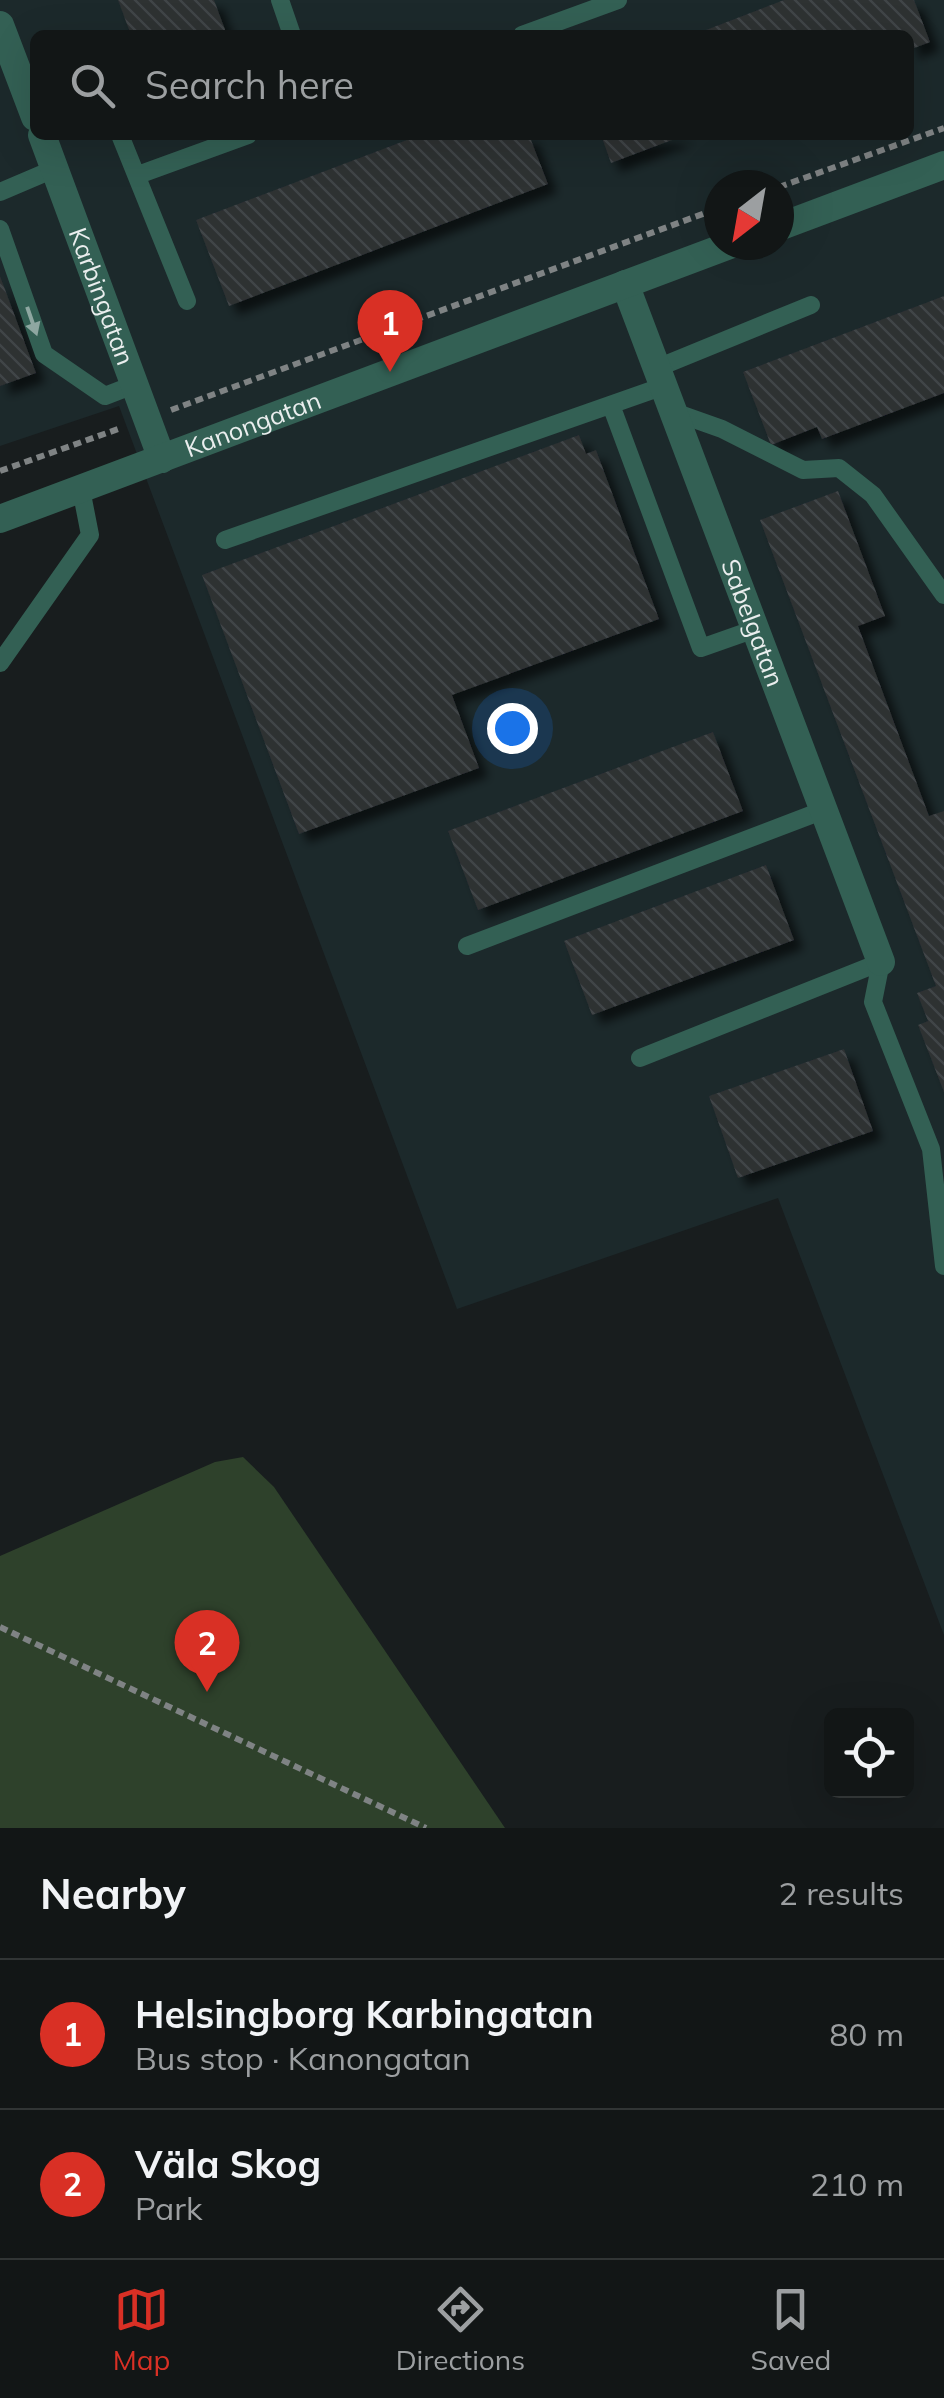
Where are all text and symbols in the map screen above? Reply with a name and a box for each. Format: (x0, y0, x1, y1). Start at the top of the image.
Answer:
search box (30, 30, 914, 140)
icon: search (65, 58, 120, 113)
text: Search here (145, 61, 354, 109)
north arrow (704, 170, 794, 260)
street label: Karbingatan (63, 223, 142, 369)
pin: 1 (358, 290, 422, 372)
one-way arrow (25, 307, 40, 337)
street label: Kanongatan (180, 384, 325, 463)
street label: Sabelgatan (715, 554, 791, 691)
your location (487, 703, 538, 754)
pin: 2 (174, 1610, 240, 1692)
map controls (824, 1708, 914, 1798)
button: locate (824, 1708, 914, 1798)
text: Nearby (40, 1867, 186, 1920)
text: 2 results (779, 1873, 904, 1913)
text: Helsingborg Karbingatan (135, 1990, 594, 2038)
text: 1 (63, 2014, 82, 2054)
text: 80 m (829, 2014, 904, 2054)
text: Bus stop · Kanongatan (135, 2038, 471, 2078)
text: Väla Skog (135, 2140, 321, 2188)
text: 2 (63, 2164, 82, 2204)
text: 210 m (810, 2164, 904, 2204)
text: Park (135, 2188, 202, 2228)
tab: Map (113, 2282, 170, 2377)
tab: Directions (396, 2282, 525, 2377)
tab: Saved (750, 2282, 831, 2377)

